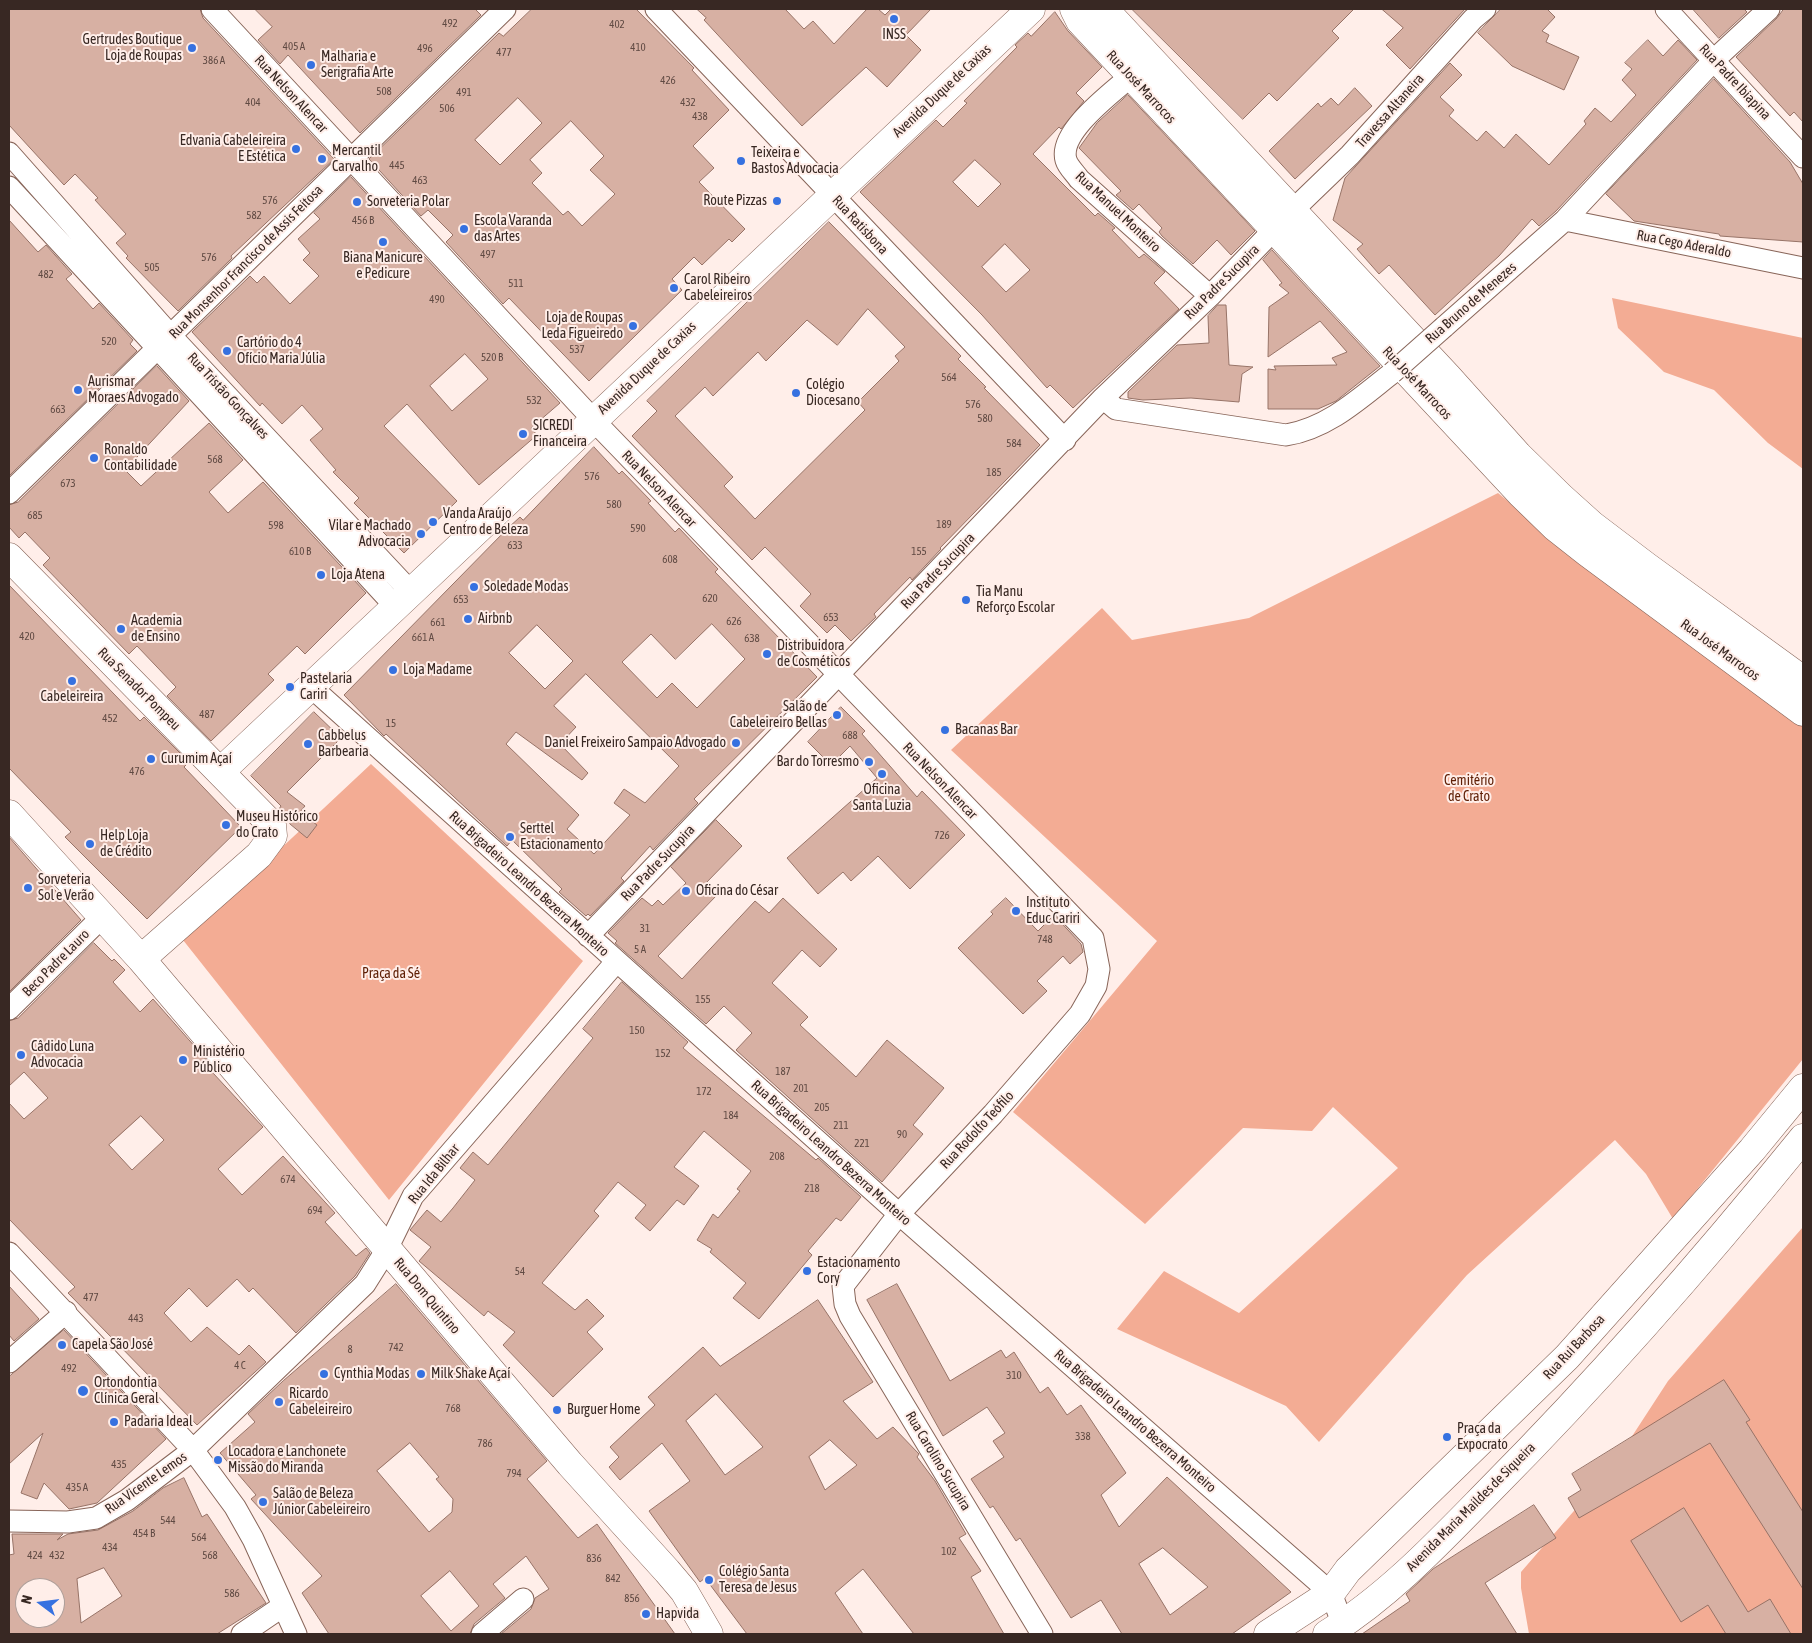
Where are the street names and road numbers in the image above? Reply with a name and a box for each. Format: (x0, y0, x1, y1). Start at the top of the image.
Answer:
street label: Avenida Duque de Caxias (889, 41, 995, 141)
street label: Rua Padre Ibiapina (1696, 41, 1774, 123)
street label: Rua José Marrocos (1103, 47, 1179, 127)
street label: Rua Nelson Alencar (251, 52, 331, 136)
street label: Travessa Altaneira (1352, 71, 1428, 151)
street label: Rua Manuel Monteiro (1072, 168, 1164, 256)
street label: Rua Monsenhor Francisco de Assis Feitosa (166, 182, 326, 342)
street label: Rua Ratisbona (828, 192, 892, 258)
street label: Rua Cego Aderaldo (1635, 227, 1733, 261)
street label: Rua Padre Sucupira (1181, 241, 1263, 323)
street label: Rua Bruno de Menezes (1422, 259, 1520, 347)
street label: Avenida Duque de Caxias (594, 318, 700, 418)
street label: Rua José Marrocos (1379, 343, 1455, 423)
street label: Rua Tristão Gonçalves (184, 349, 272, 443)
street label: Rua Nelson Alencar (618, 447, 700, 531)
street label: Rua Padre Sucupira (898, 530, 978, 612)
street label: Rua José Marrocos (1677, 616, 1763, 684)
street label: Rua Senador Pompeu (94, 644, 184, 734)
street label: Rua Nelson Alencar (899, 739, 981, 823)
street label: Rua Brigadeiro Leandro Bezerra Monteiro (446, 808, 612, 960)
street label: Rua Padre Sucupira (618, 822, 698, 904)
street label: Beco Padre Lauro (19, 926, 93, 1000)
street label: Rua Brigadeiro Leandro Bezerra Monteiro (748, 1077, 914, 1229)
street label: Rua Rodolfo Teófilo (937, 1088, 1017, 1172)
street label: Rua Ida Bilhar (405, 1141, 463, 1207)
street label: Rua Dom Quintino (390, 1255, 464, 1337)
street label: Rua Rui Barbosa (1540, 1311, 1608, 1383)
street label: Rua Brigadeiro Leandro Bezerra Monteiro (1051, 1346, 1219, 1496)
street label: Rua Carolino Sucupira (902, 1408, 974, 1514)
street label: Avenida Maria Maildes de Siqueira (1403, 1439, 1539, 1575)
street label: Rua Vicente Lemos (102, 1449, 190, 1517)

